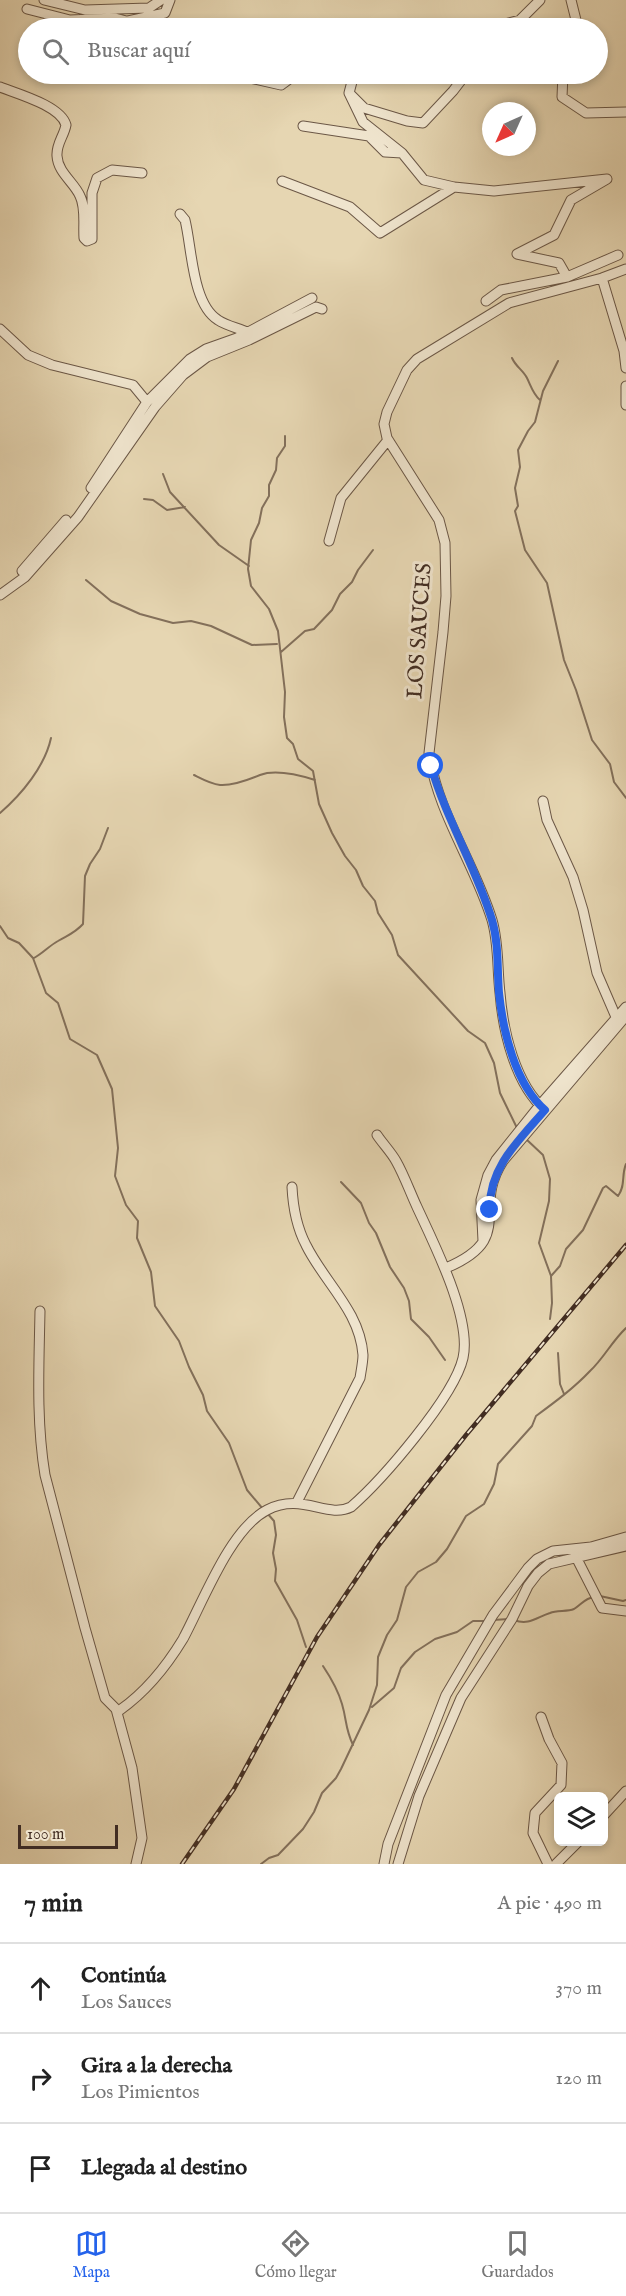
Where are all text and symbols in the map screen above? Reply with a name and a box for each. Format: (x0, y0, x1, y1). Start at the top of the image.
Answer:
search box (18, 18, 608, 84)
icon: search (39, 35, 72, 68)
text: Buscar aquí (87, 37, 190, 65)
north arrow (482, 102, 536, 156)
street label: LOS SAUCES (401, 562, 439, 700)
route start (417, 752, 443, 778)
route end (476, 1196, 502, 1222)
map controls (554, 1792, 608, 1846)
button: layers (554, 1792, 608, 1846)
scale bar (18, 1822, 118, 1850)
text: 100 m (27, 1825, 64, 1845)
text: 7 min (24, 1887, 83, 1920)
text: A pie · 490 m (498, 1891, 602, 1916)
text: Continúa (81, 1962, 166, 1990)
icon: ahead (24, 1972, 57, 2005)
text: 370 m (556, 1976, 602, 2001)
text: Los Sauces (81, 1990, 172, 2015)
text: Gira a la derecha (81, 2052, 232, 2080)
icon: right (24, 2062, 57, 2095)
text: 120 m (556, 2066, 602, 2091)
text: Los Pimientos (81, 2080, 200, 2105)
icon: arrive (24, 2152, 57, 2185)
text: Llegada al destino (81, 2154, 247, 2182)
tab: Mapa (72, 2227, 110, 2283)
tab: Cómo llegar (255, 2227, 337, 2283)
tab: Guardados (482, 2227, 554, 2283)

